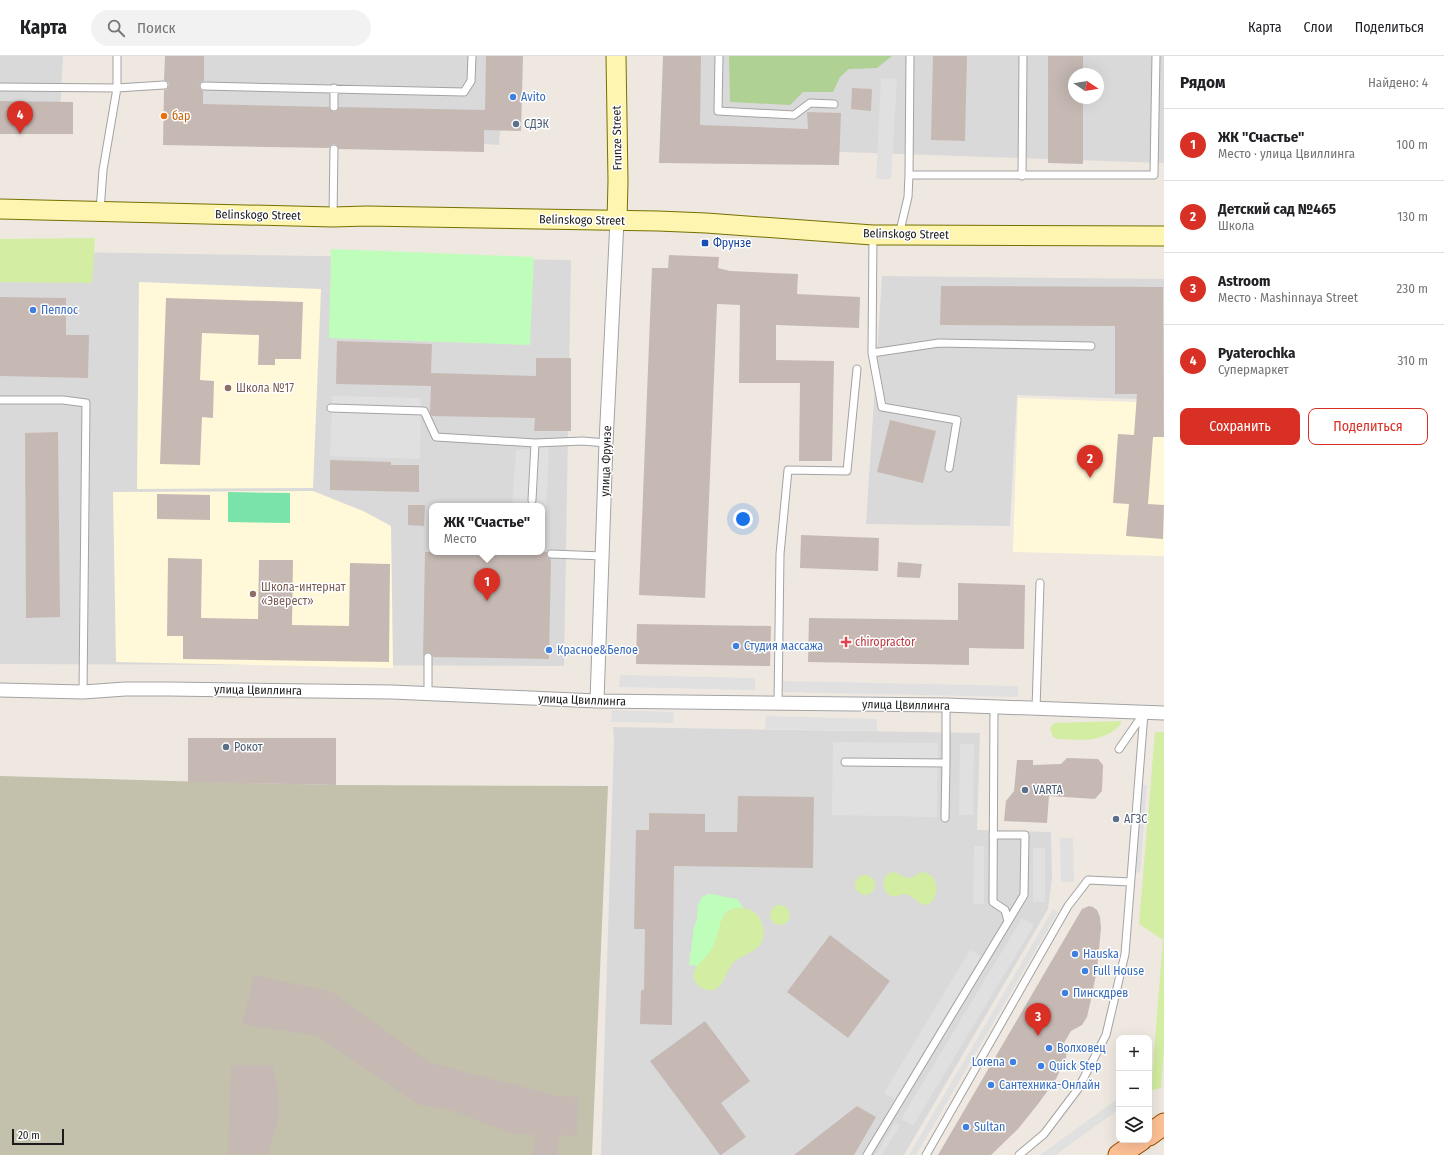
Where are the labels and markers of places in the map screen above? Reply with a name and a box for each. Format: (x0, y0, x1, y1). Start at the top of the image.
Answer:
place label: Avito (521, 90, 546, 104)
marker: Avito (508, 92, 518, 102)
pin: 4 (7, 101, 33, 134)
place label: бар (172, 109, 190, 123)
marker: бар (159, 111, 169, 121)
place label: СДЭК (524, 117, 550, 131)
marker: СДЭК (511, 119, 521, 129)
place label: Фрунзе (713, 236, 751, 250)
marker: Фрунзе (700, 238, 710, 248)
place label: Пеплос (41, 303, 78, 317)
marker: Пеплос (28, 305, 38, 315)
place label: Школа №17 (236, 381, 294, 395)
marker: Школа №17 (223, 383, 233, 393)
pin: 2 (1077, 445, 1103, 478)
pin: 1 (474, 568, 500, 601)
place label: Школа-интернат «Эверест» (261, 580, 346, 608)
marker: Школа-интернат «Эверест» (248, 589, 258, 599)
place label: chiropractor (855, 635, 916, 649)
marker: chiropractor (840, 636, 852, 648)
place label: Студия массажа (744, 639, 823, 653)
marker: Студия массажа (731, 641, 741, 651)
place label: Красное&Белое (557, 643, 638, 657)
marker: Красное&Белое (544, 645, 554, 655)
place label: Рокот (234, 740, 263, 754)
marker: Рокот (221, 742, 231, 752)
place label: VARTA (1033, 783, 1064, 797)
marker: VARTA (1020, 785, 1030, 795)
place label: АГЗС (1124, 812, 1147, 826)
marker: АГЗС (1111, 814, 1121, 824)
place label: Hauska (1083, 947, 1119, 961)
marker: Hauska (1070, 949, 1080, 959)
place label: Full House (1093, 964, 1144, 978)
marker: Full House (1080, 966, 1090, 976)
place label: Пинскдрев (1073, 986, 1128, 1000)
marker: Пинскдрев (1060, 988, 1070, 998)
pin: 3 (1025, 1003, 1051, 1036)
place label: Волховец (1057, 1041, 1106, 1055)
marker: Волховец (1044, 1043, 1054, 1053)
place label: Lorena (972, 1055, 1005, 1069)
marker: Lorena (1008, 1057, 1018, 1067)
place label: Quick Step (1049, 1059, 1101, 1073)
marker: Quick Step (1036, 1061, 1046, 1071)
place label: Сантехника-Онлайн (999, 1078, 1100, 1092)
marker: Сантехника-Онлайн (986, 1080, 996, 1090)
place label: Sultan (974, 1120, 1005, 1134)
marker: Sultan (961, 1122, 971, 1132)

